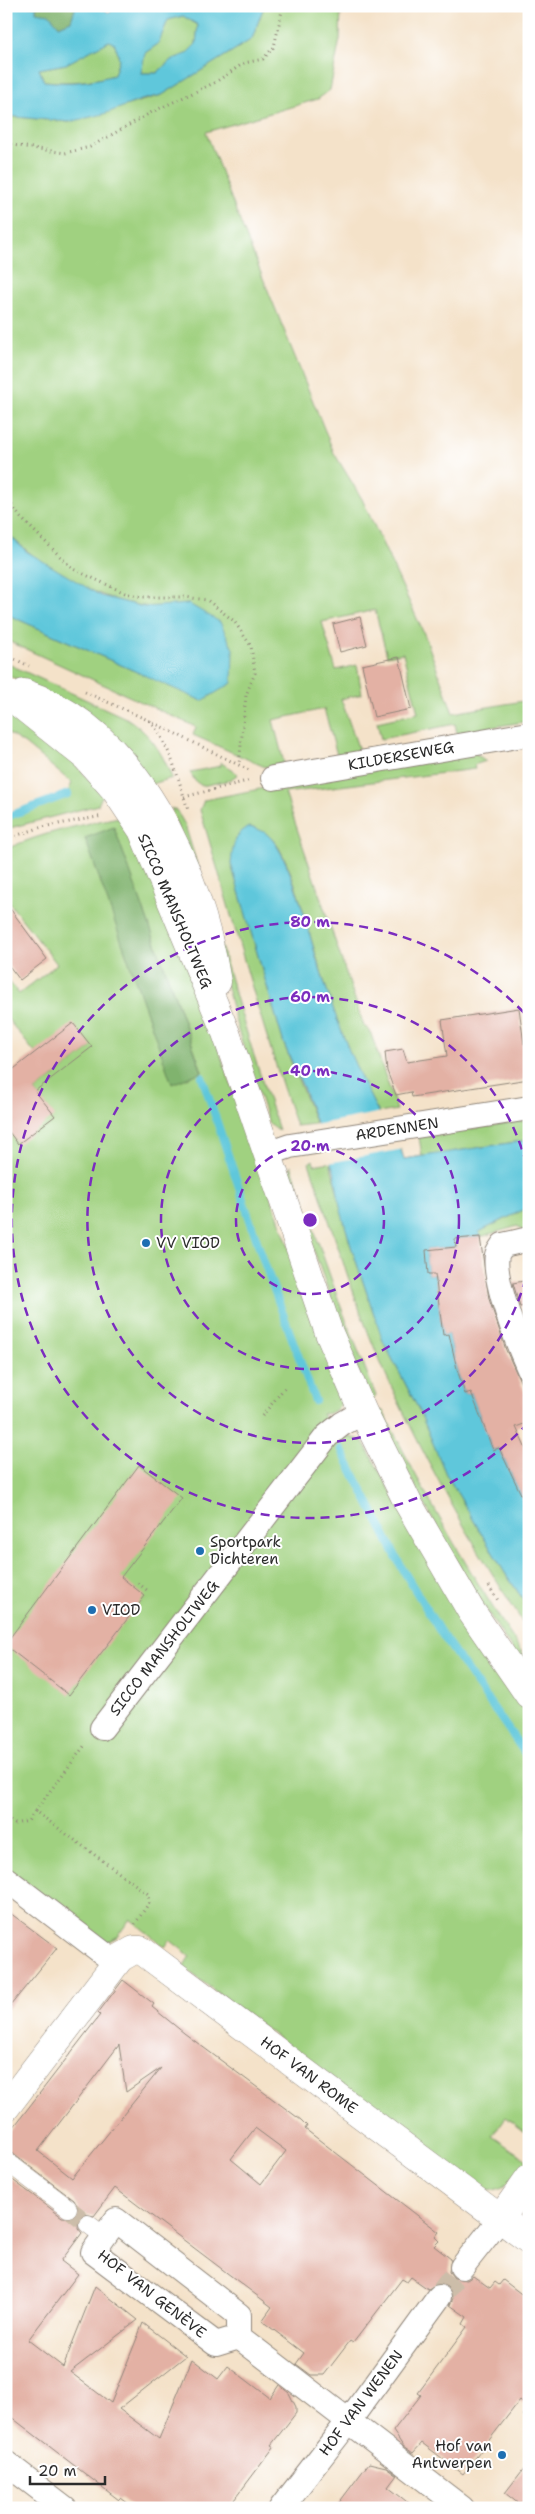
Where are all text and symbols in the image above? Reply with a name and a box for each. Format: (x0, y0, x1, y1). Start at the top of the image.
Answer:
street label: KILDERSEWEG (346, 737, 456, 775)
street label: SICCO MANSHOLTWEG (133, 830, 217, 992)
text: 80 m (290, 912, 330, 932)
text: 60 m (290, 987, 330, 1007)
text: 40 m (290, 1061, 330, 1081)
street label: ARDENNEN (354, 1113, 440, 1145)
text: 20 m (290, 1136, 330, 1156)
centre of rings (301, 1211, 319, 1229)
place label: VV VIOD (156, 1233, 220, 1253)
marker: VV VIOD (140, 1237, 152, 1249)
place label: Sportpark Dichteren (210, 1532, 281, 1569)
marker: Sportpark Dichteren (194, 1545, 206, 1557)
street label: SICCO MANSHOLTWEG (105, 1576, 223, 1720)
place label: VIOD (102, 1600, 141, 1620)
marker: VIOD (86, 1604, 98, 1616)
street label: HOF VAN ROME (256, 2032, 362, 2118)
street label: HOF VAN GENÈVE (94, 2244, 211, 2343)
street label: HOF VAN WENEN (315, 2346, 407, 2460)
place label: Hof van Antwerpen (412, 2436, 492, 2473)
marker: Hof van Antwerpen (496, 2449, 508, 2461)
scale bar (30, 2454, 105, 2486)
text: 20 m (38, 2461, 77, 2481)

